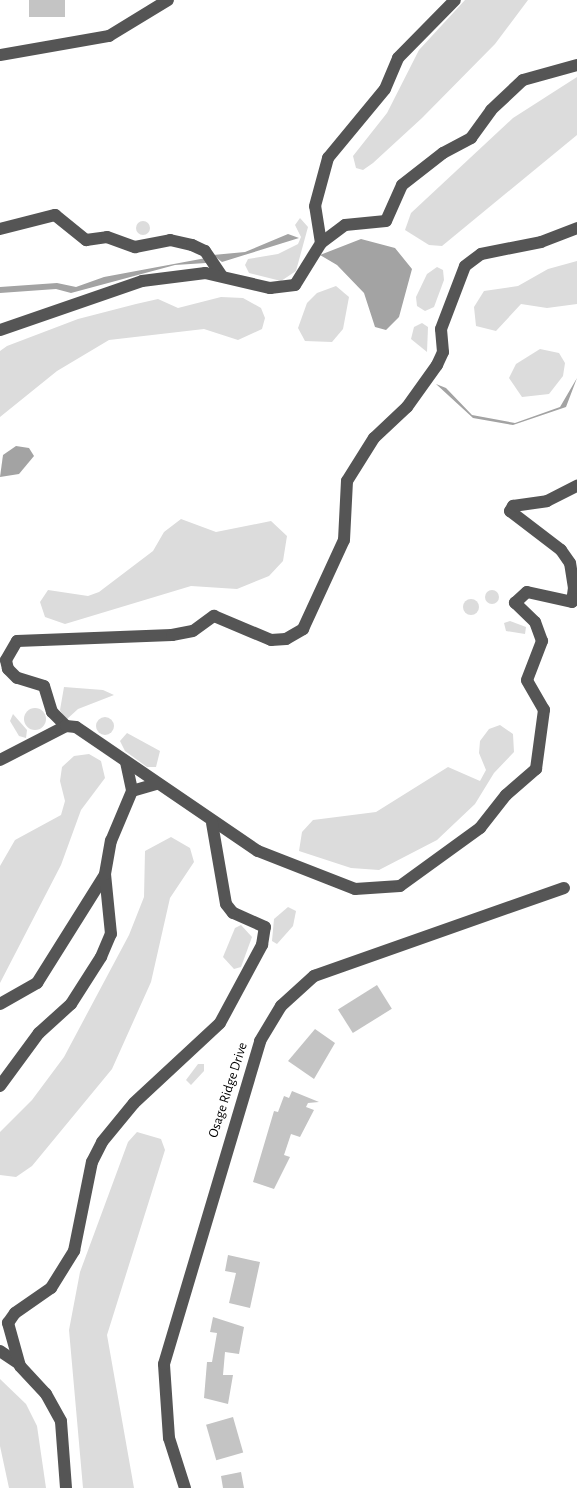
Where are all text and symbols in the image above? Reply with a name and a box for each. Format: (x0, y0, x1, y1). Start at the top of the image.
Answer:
street label: Osage Ridge Drive (205, 1040, 251, 1140)

